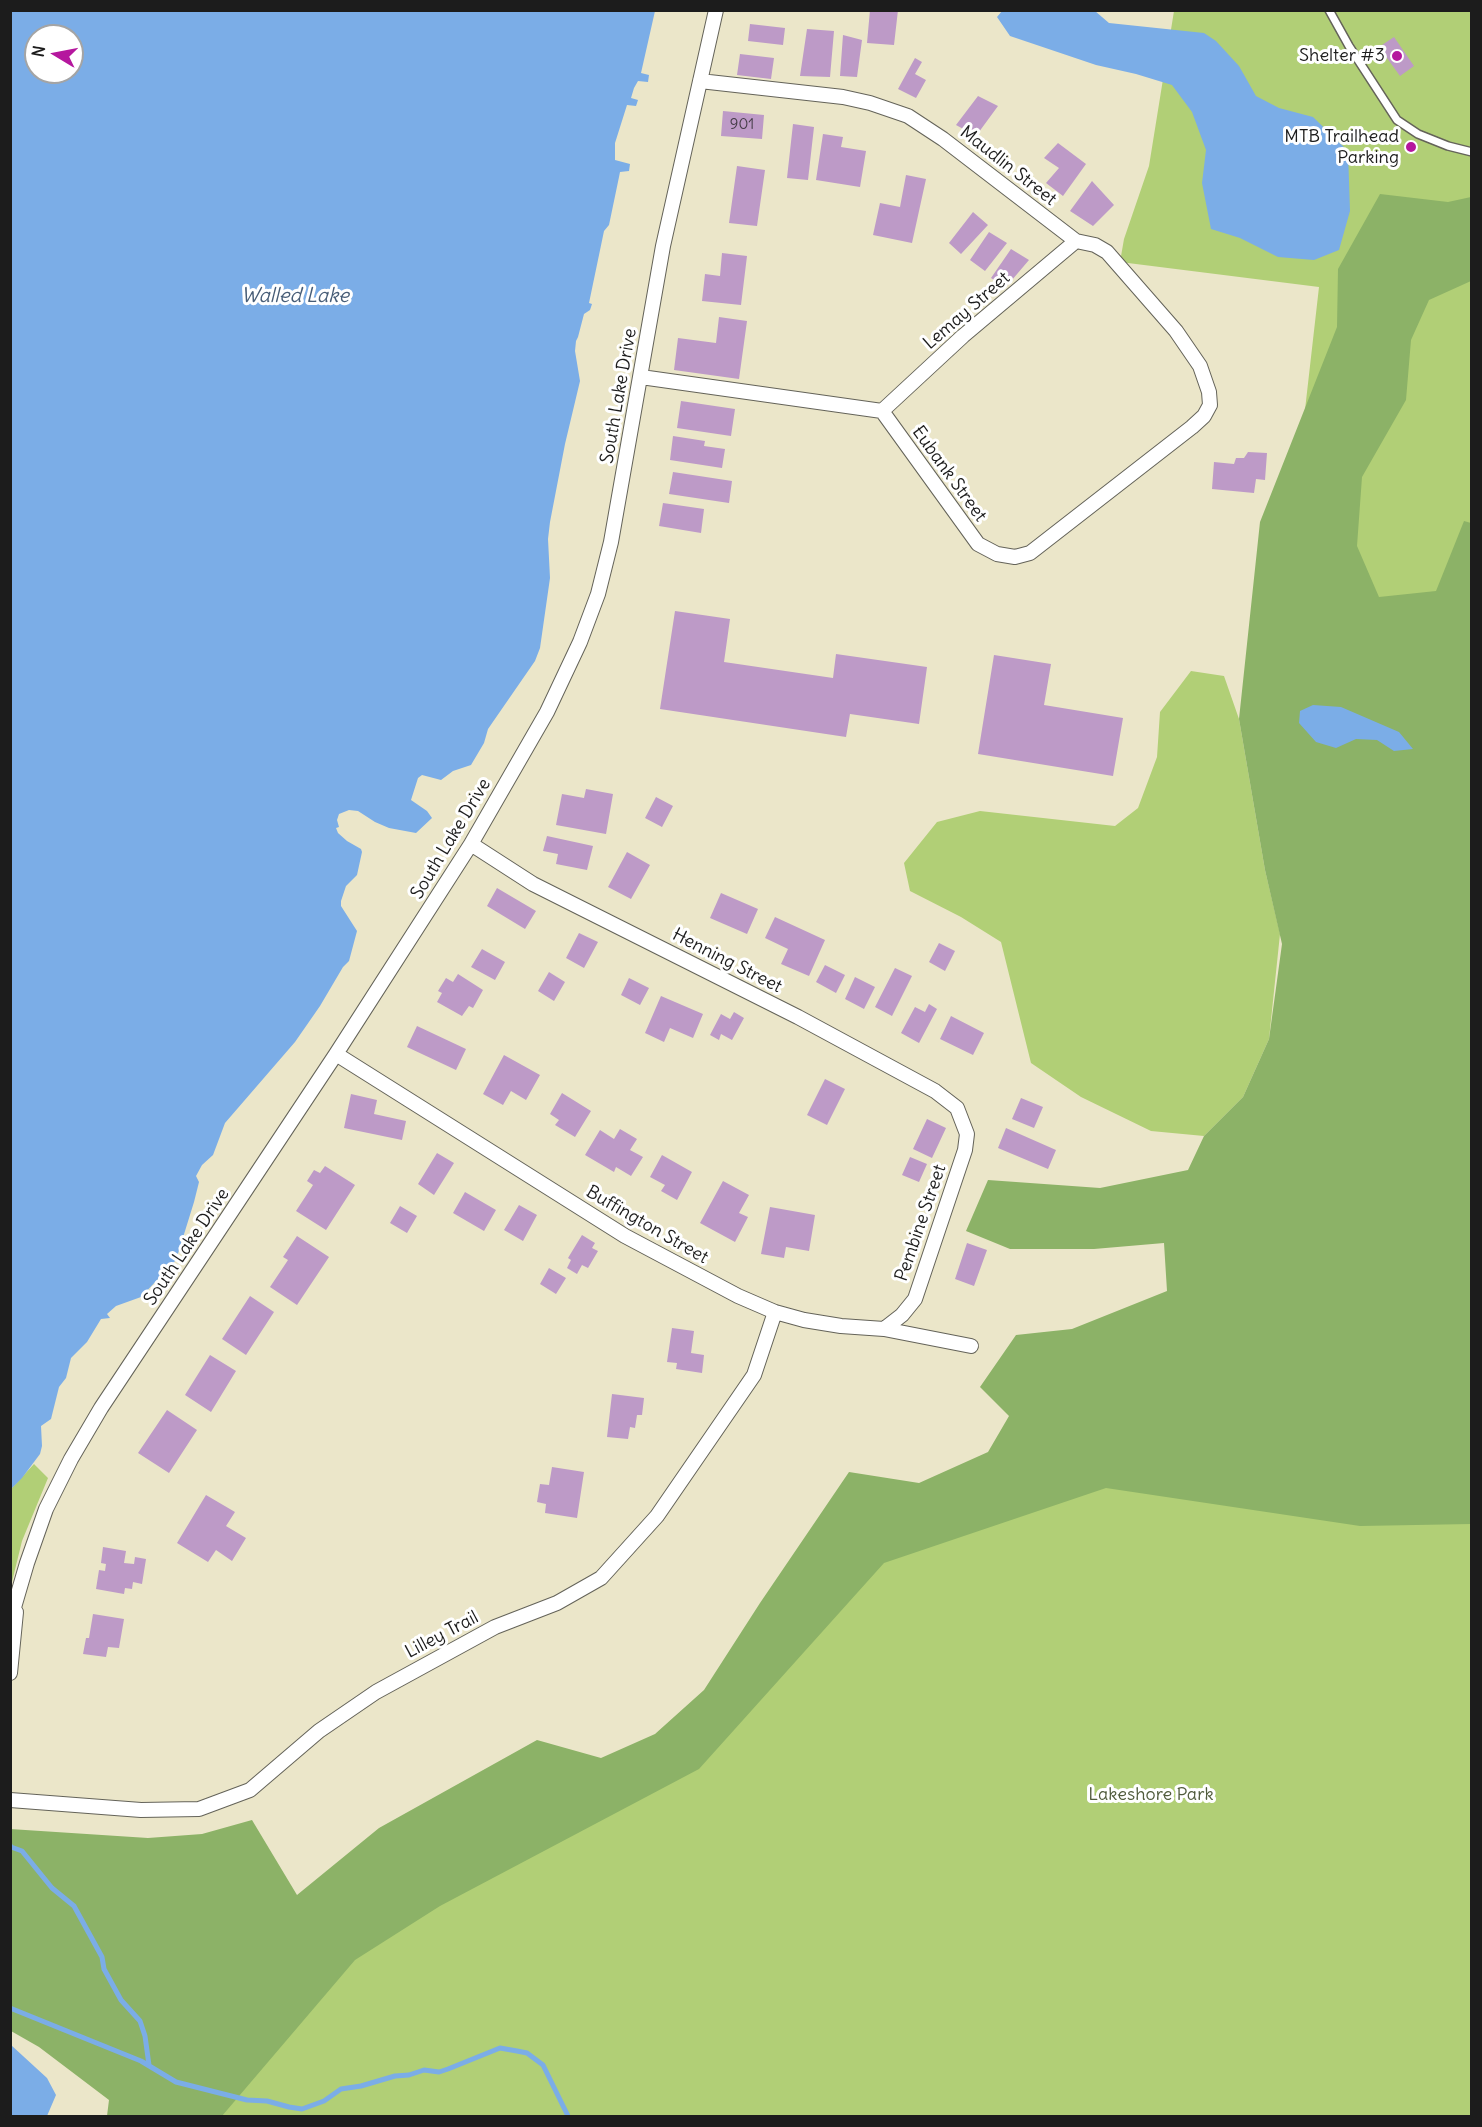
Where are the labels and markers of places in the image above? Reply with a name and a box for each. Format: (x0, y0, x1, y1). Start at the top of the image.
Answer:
place label: Shelter #3 (1299, 45, 1385, 67)
marker: Shelter #3 (1390, 49, 1404, 63)
place label: MTB Trailhead Parking (1284, 126, 1399, 168)
marker: MTB Trailhead Parking (1404, 140, 1418, 154)

